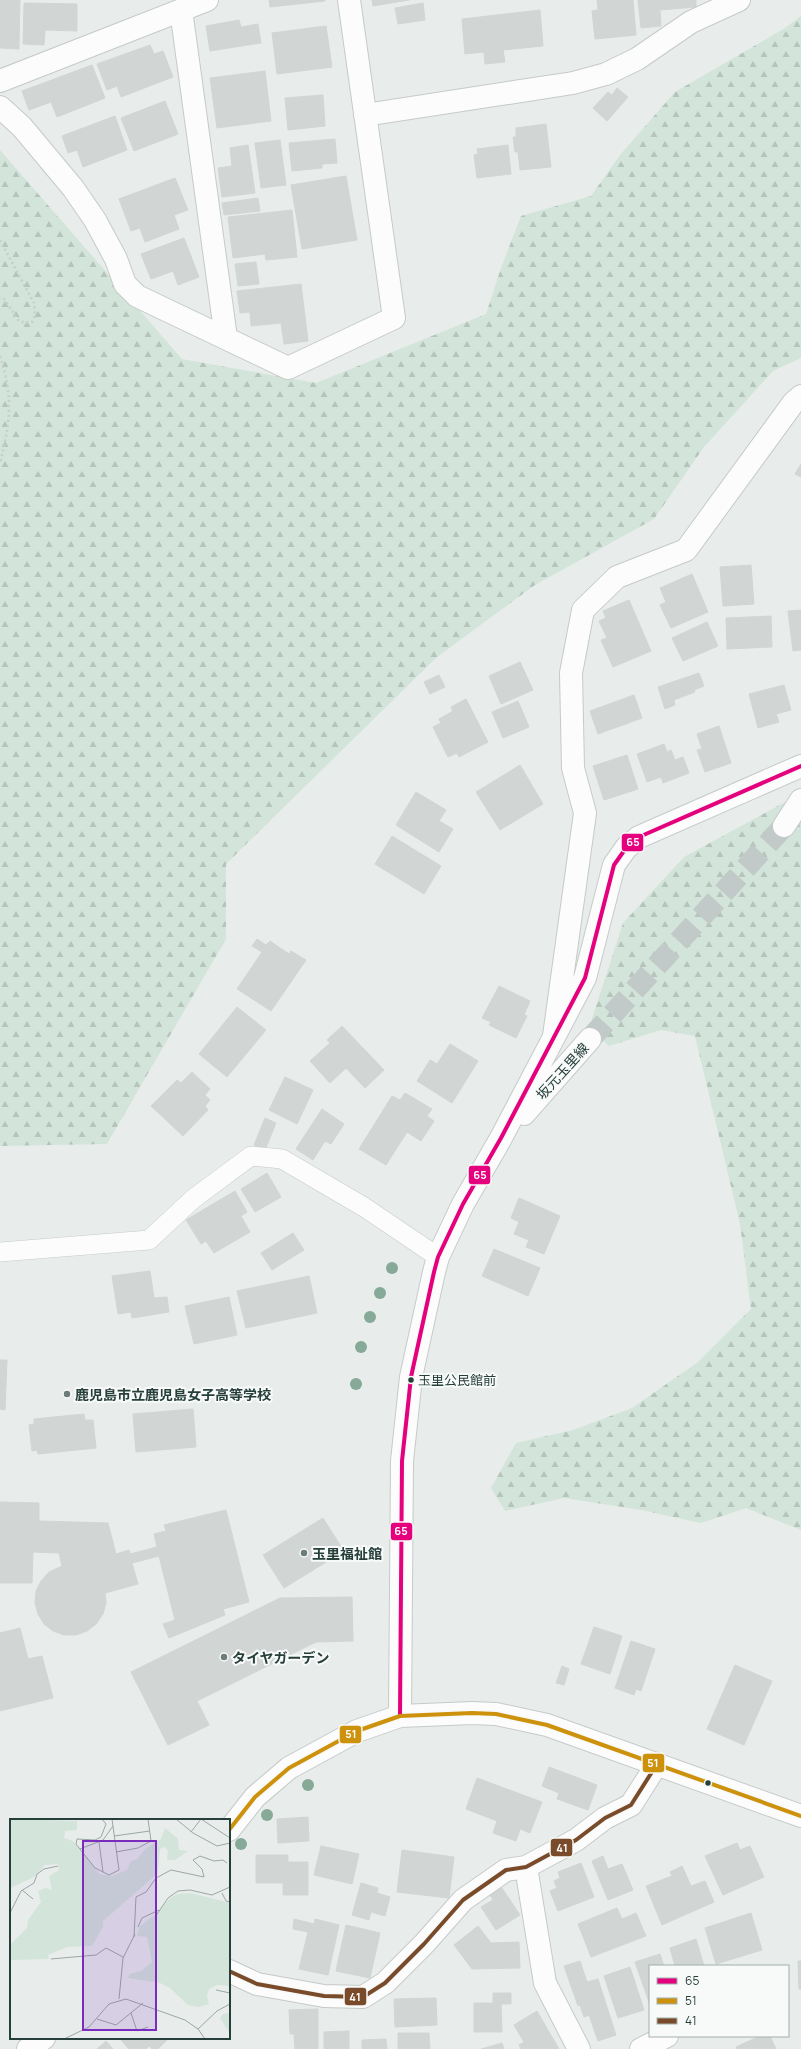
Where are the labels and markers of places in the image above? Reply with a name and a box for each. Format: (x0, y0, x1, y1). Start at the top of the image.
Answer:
place label: 玉里公民館前 (418, 1371, 496, 1389)
marker: 玉里公民館前 (406, 1375, 416, 1385)
place label: 鹿児島市立鹿児島女子高等学校 (75, 1385, 271, 1404)
marker: 鹿児島市立鹿児島女子高等学校 (62, 1389, 72, 1399)
place label: 玉里福祉館 (312, 1544, 382, 1563)
marker: 玉里福祉館 (299, 1548, 309, 1558)
place label: タイヤガーデン (232, 1648, 330, 1667)
marker: タイヤガーデン (219, 1652, 229, 1662)
unlabelled marker (703, 1778, 713, 1788)

